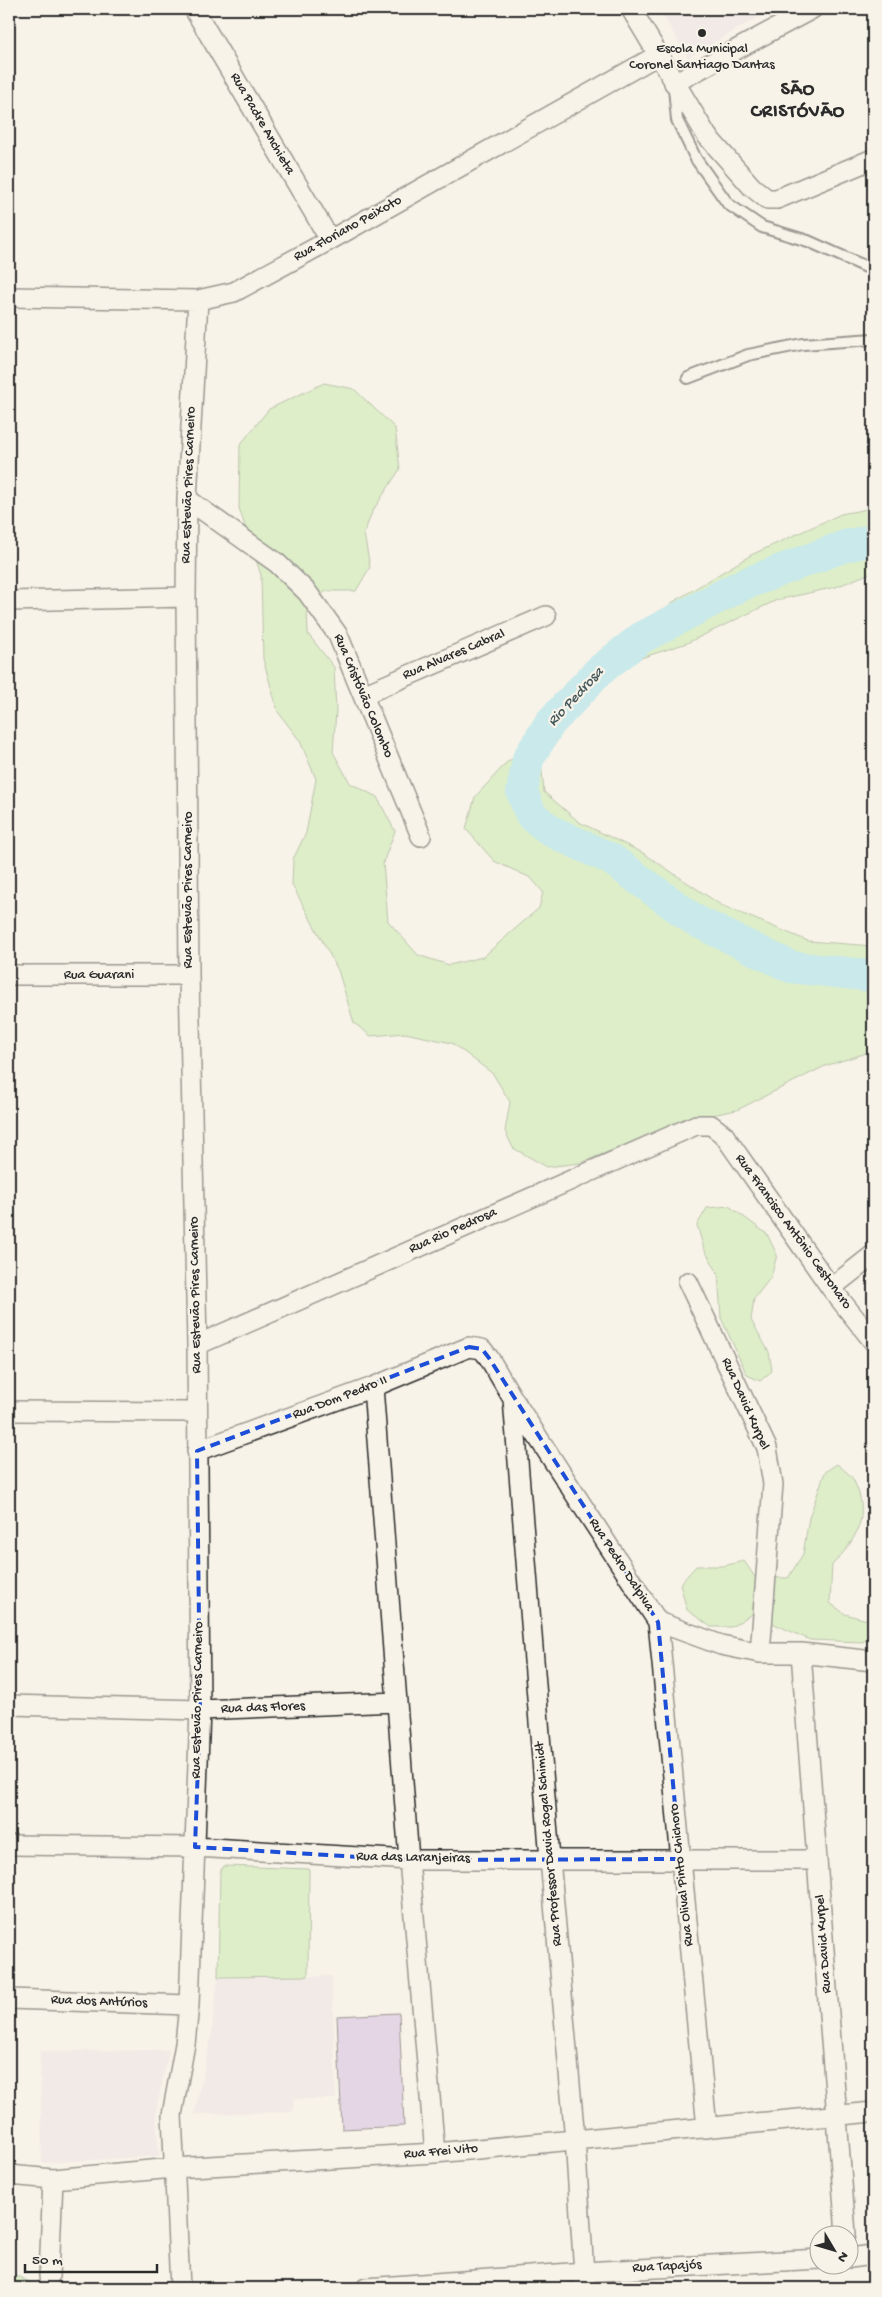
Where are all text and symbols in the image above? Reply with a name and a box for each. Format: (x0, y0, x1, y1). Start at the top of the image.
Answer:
marker: Escola Municipal Coronel Santiago Dantas (696, 27, 708, 39)
place label: Escola Municipal Coronel Santiago Dantas (629, 41, 776, 74)
street label: Rua Padre Anchieta (226, 70, 299, 179)
district label: SÃO CRISTÓVÃO (750, 79, 845, 124)
street label: Rua Floriano Peixoto (291, 192, 405, 266)
street label: Rua Estevão Pires Carneiro (178, 406, 200, 564)
street label: Rua Alvares Cabral (400, 626, 508, 684)
street label: Rua Cristóvão Colombo (329, 631, 397, 761)
water label: Rio Pedrosa (544, 663, 609, 730)
street label: Rua Estevão Pires Carneiro (180, 811, 197, 969)
street label: Rua Guarani (64, 967, 134, 984)
street label: Rua Francisco Antônio Cestonaro (731, 1151, 855, 1313)
street label: Rua Rio Pedrosa (406, 1204, 501, 1258)
street label: Rua Estevão Pires Carneiro (186, 1216, 206, 1374)
street label: Rua David Kurpel (717, 1355, 773, 1453)
street label: Rua Dom Pedro II (290, 1372, 390, 1424)
street label: Rua Pedro Dalpiva (585, 1515, 658, 1616)
street label: Rua Estevão Pires Carneiro (188, 1621, 208, 1779)
street label: Rua das Flores (221, 1698, 306, 1718)
street label: Rua Professor David Rogal Schimidt (531, 1740, 566, 1947)
street label: Rua Olival Pinto Chichoro (666, 1803, 698, 1947)
street label: Rua das Laranjeiras (356, 1849, 471, 1868)
street label: Rua David Kurpel (812, 1894, 836, 1994)
street label: Rua dos Antúrios (50, 1992, 148, 2012)
street label: Rua Frei Vito (403, 2140, 479, 2164)
north arrow (810, 2224, 860, 2274)
scale bar (25, 2242, 158, 2274)
text: N (833, 2248, 852, 2265)
text: 50 m (32, 2252, 63, 2270)
street label: Rua Tapajós (632, 2257, 703, 2277)

